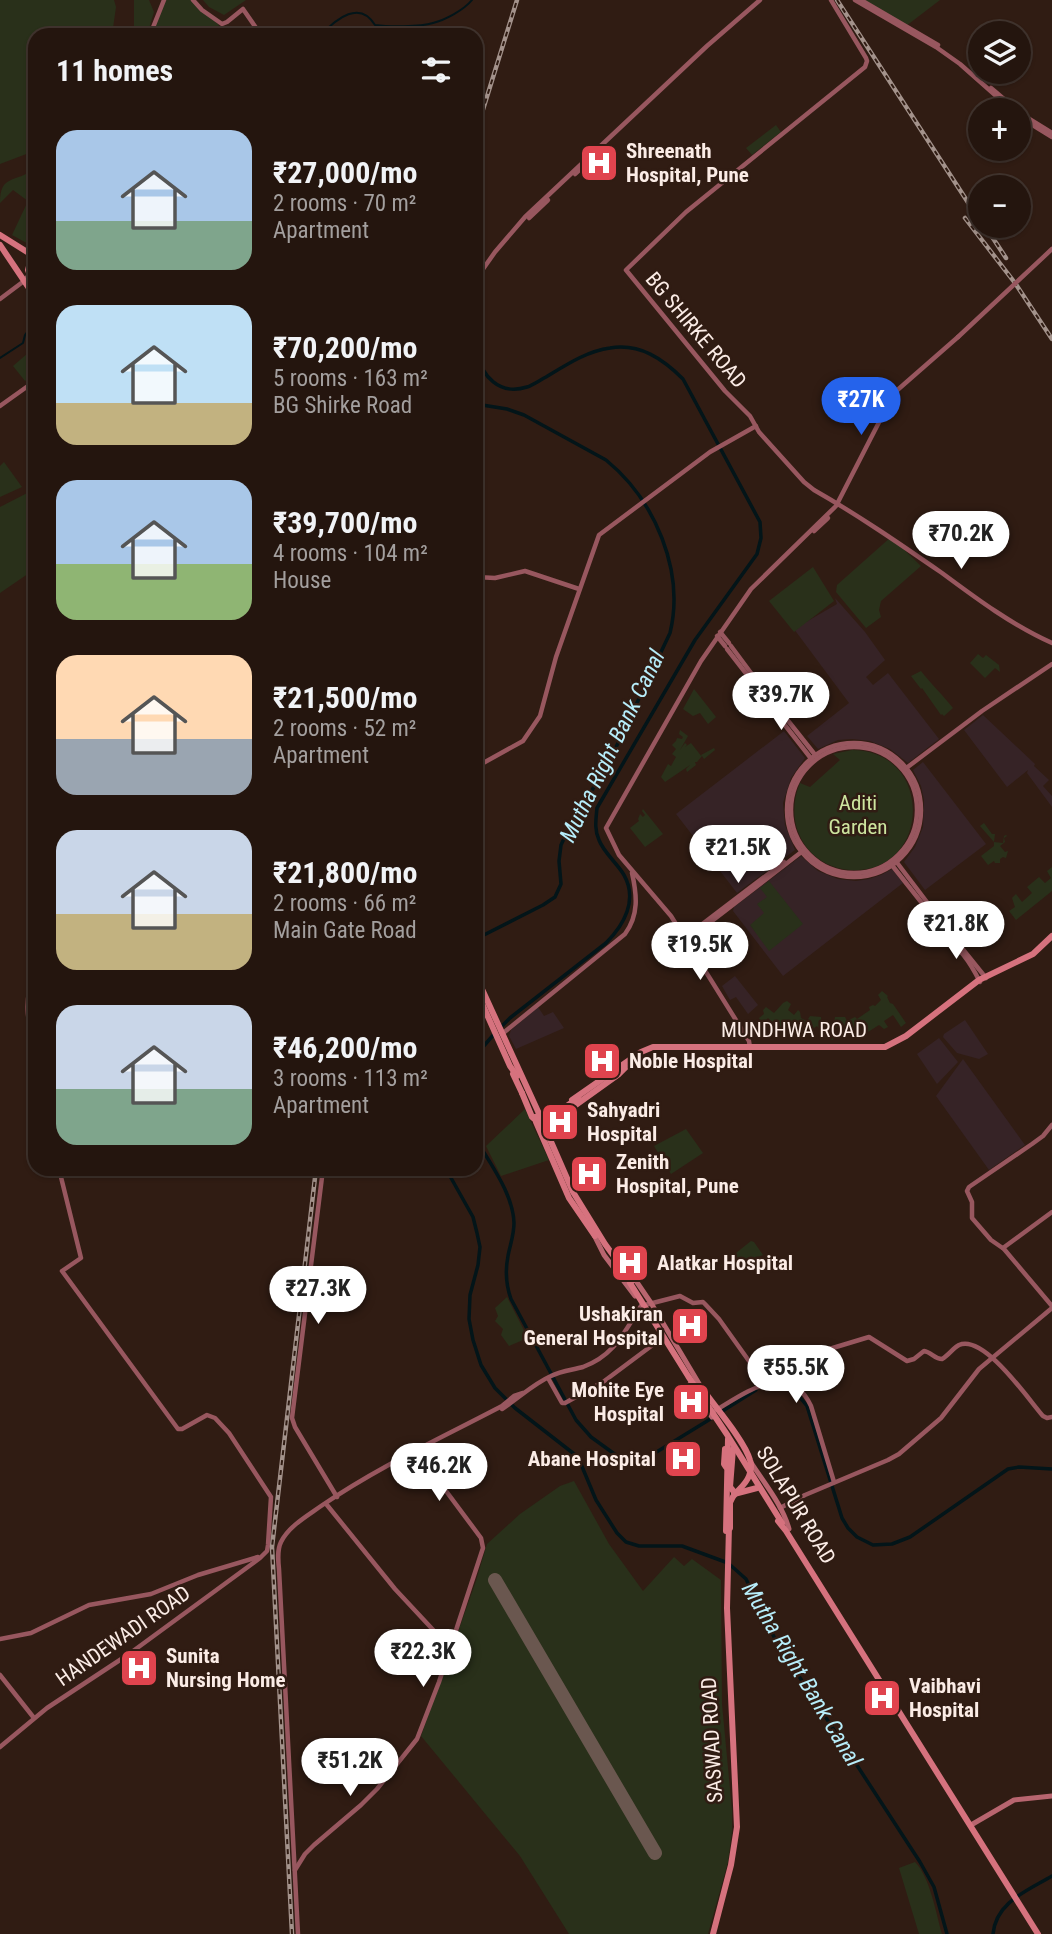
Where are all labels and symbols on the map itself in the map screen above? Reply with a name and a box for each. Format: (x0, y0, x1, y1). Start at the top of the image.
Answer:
place label: Shreenath Hospital, Pune (626, 139, 749, 187)
hospital icon: Shreenath Hospital, Pune (578, 142, 620, 184)
street label: BG SHIRKE ROAD (641, 267, 751, 393)
pin: ₹27K (820, 378, 902, 437)
pin: ₹70.2K (904, 512, 1018, 571)
water label: Mutha Right Bank Canal (554, 645, 671, 847)
pin: ₹39.7K (724, 672, 838, 732)
park label: Aditi Garden (828, 791, 888, 839)
pin: ₹21.5K (681, 826, 795, 885)
pin: ₹21.8K (899, 902, 1013, 961)
pin: ₹19.5K (643, 922, 757, 982)
street label: MUNDHWA ROAD (721, 1018, 867, 1042)
hospital icon: Noble Hospital (581, 1040, 623, 1082)
place label: Noble Hospital (629, 1049, 753, 1073)
place label: Sahyadri Hospital (587, 1098, 660, 1146)
hospital icon: Sahyadri Hospital (539, 1101, 581, 1143)
place label: Zenith Hospital, Pune (616, 1150, 739, 1198)
hospital icon: Zenith Hospital, Pune (568, 1153, 610, 1195)
hospital icon: Alatkar Hospital (609, 1242, 651, 1284)
place label: Alatkar Hospital (657, 1251, 793, 1275)
pin: ₹27.3K (261, 1266, 375, 1326)
place label: Ushakiran General Hospital (523, 1302, 663, 1350)
hospital icon: Ushakiran General Hospital (669, 1305, 711, 1347)
pin: ₹55.5K (739, 1346, 853, 1405)
place label: Mohite Eye Hospital (571, 1378, 664, 1426)
hospital icon: Mohite Eye Hospital (670, 1381, 712, 1423)
hospital icon: Abane Hospital (662, 1438, 704, 1480)
street label: SOLAPUR ROAD (752, 1442, 840, 1568)
pin: ₹46.2K (382, 1444, 496, 1503)
place label: Abane Hospital (528, 1447, 656, 1471)
water label: Mutha Right Bank Canal (736, 1577, 868, 1772)
street label: HANDEWADI ROAD (51, 1581, 195, 1691)
pin: ₹22.3K (366, 1630, 480, 1689)
place label: Sunita Nursing Home (166, 1644, 286, 1692)
hospital icon: Sunita Nursing Home (118, 1647, 160, 1689)
place label: Vaibhavi Hospital (909, 1674, 981, 1722)
street label: SASWAD ROAD (697, 1676, 727, 1804)
hospital icon: Vaibhavi Hospital (861, 1677, 903, 1719)
pin: ₹51.2K (293, 1738, 407, 1798)

